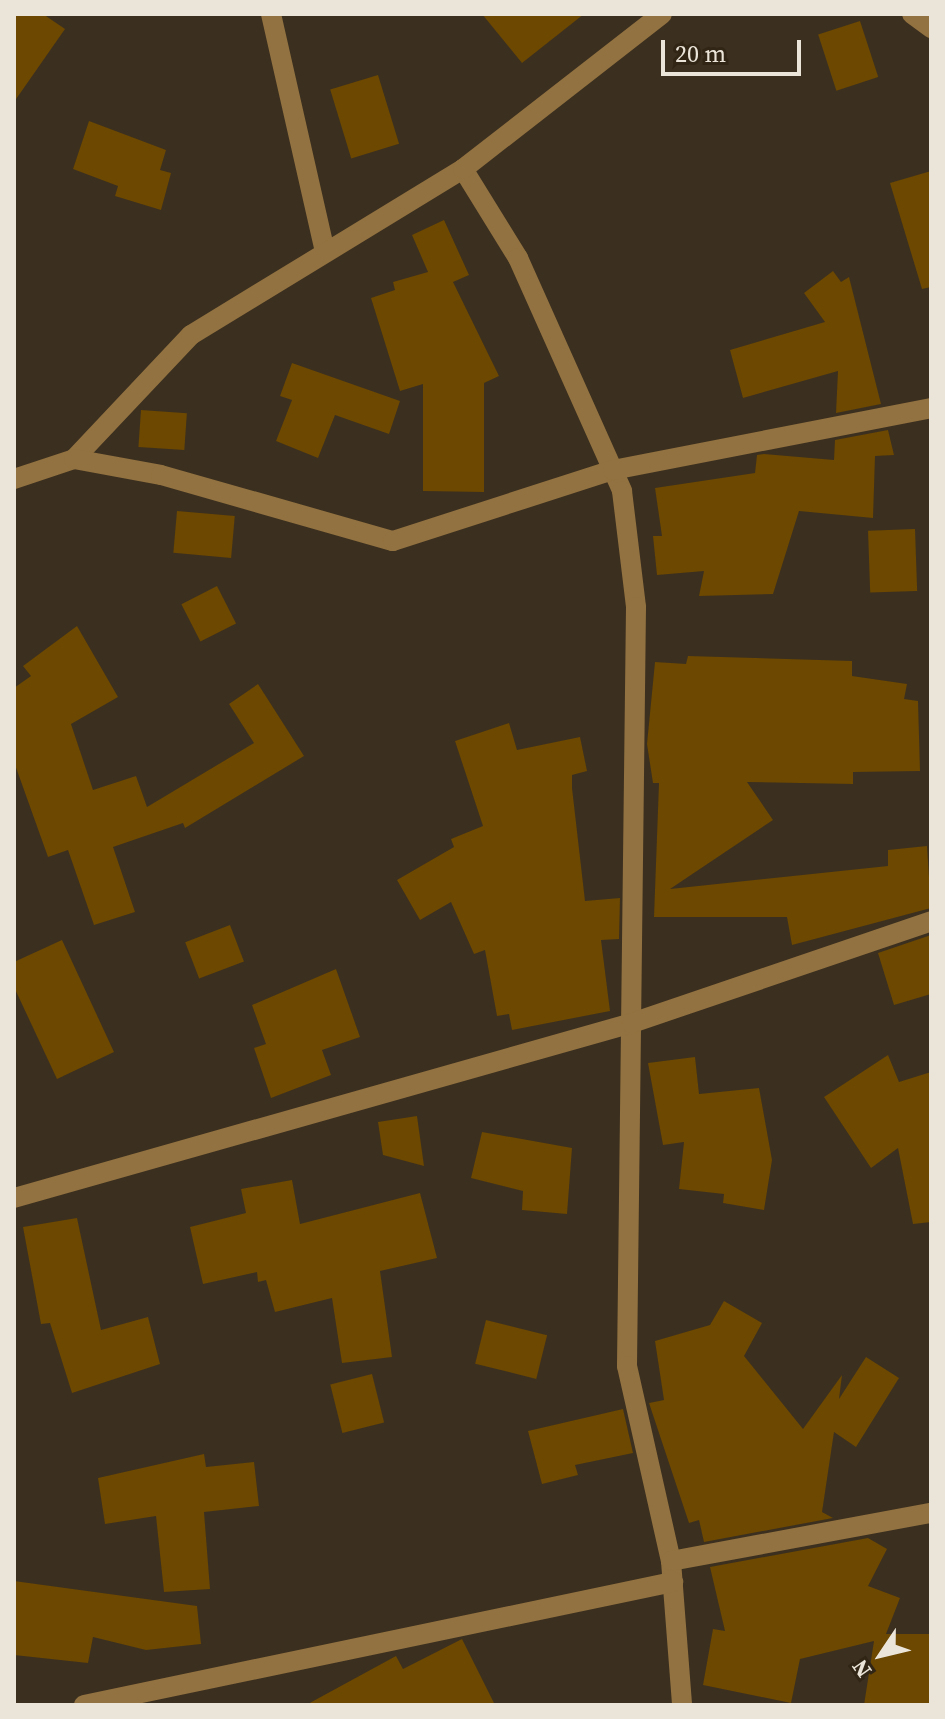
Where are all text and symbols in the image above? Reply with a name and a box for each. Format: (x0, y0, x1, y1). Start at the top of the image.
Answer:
scale bar (665, 24, 805, 74)
text: 20 m (675, 37, 726, 70)
north arrow (841, 1615, 921, 1695)
text: N (844, 1654, 878, 1684)

